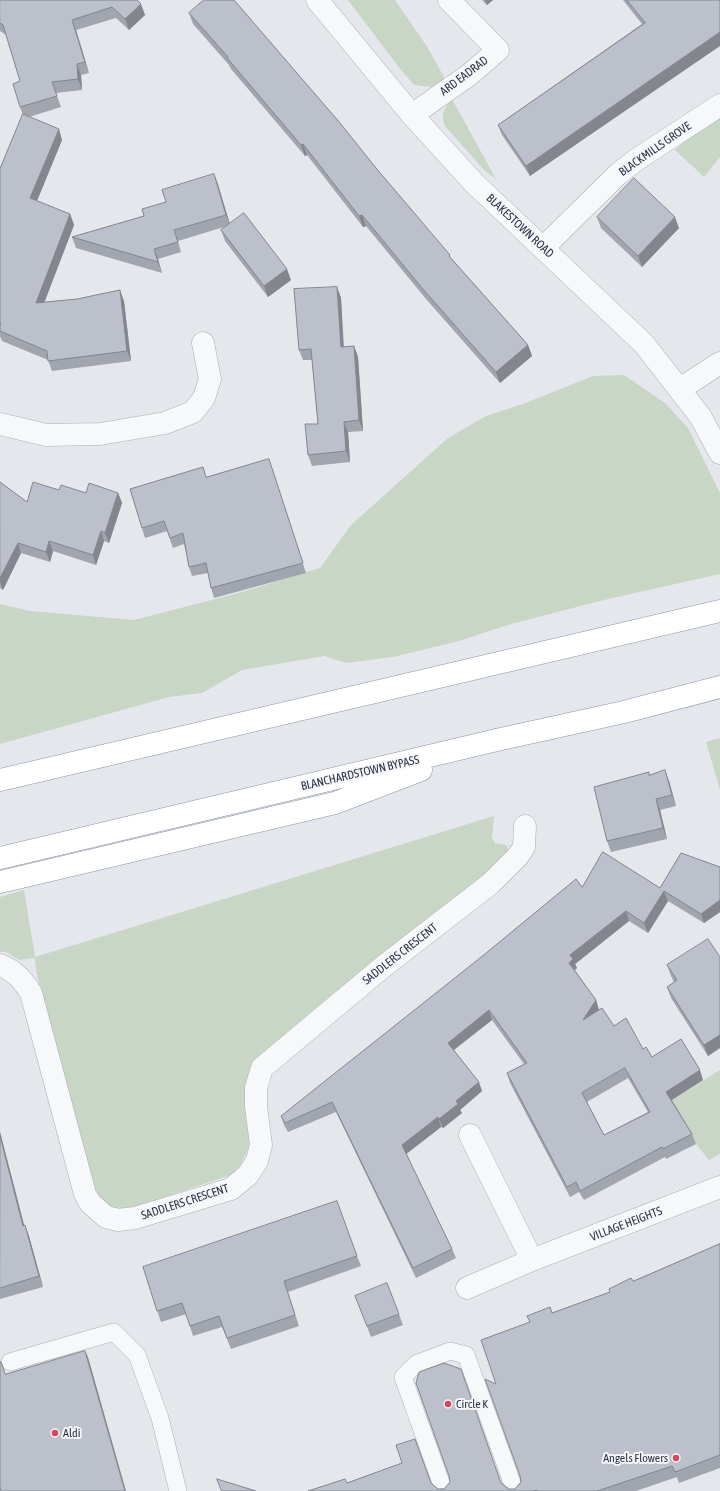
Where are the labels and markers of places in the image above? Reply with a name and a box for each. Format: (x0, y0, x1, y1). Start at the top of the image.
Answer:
place label: Circle K (456, 1397, 488, 1411)
marker: Circle K (443, 1399, 453, 1409)
place label: Aldi (63, 1426, 80, 1440)
marker: Aldi (50, 1428, 60, 1438)
place label: Angels Flowers (603, 1451, 668, 1465)
marker: Angels Flowers (671, 1453, 681, 1463)

